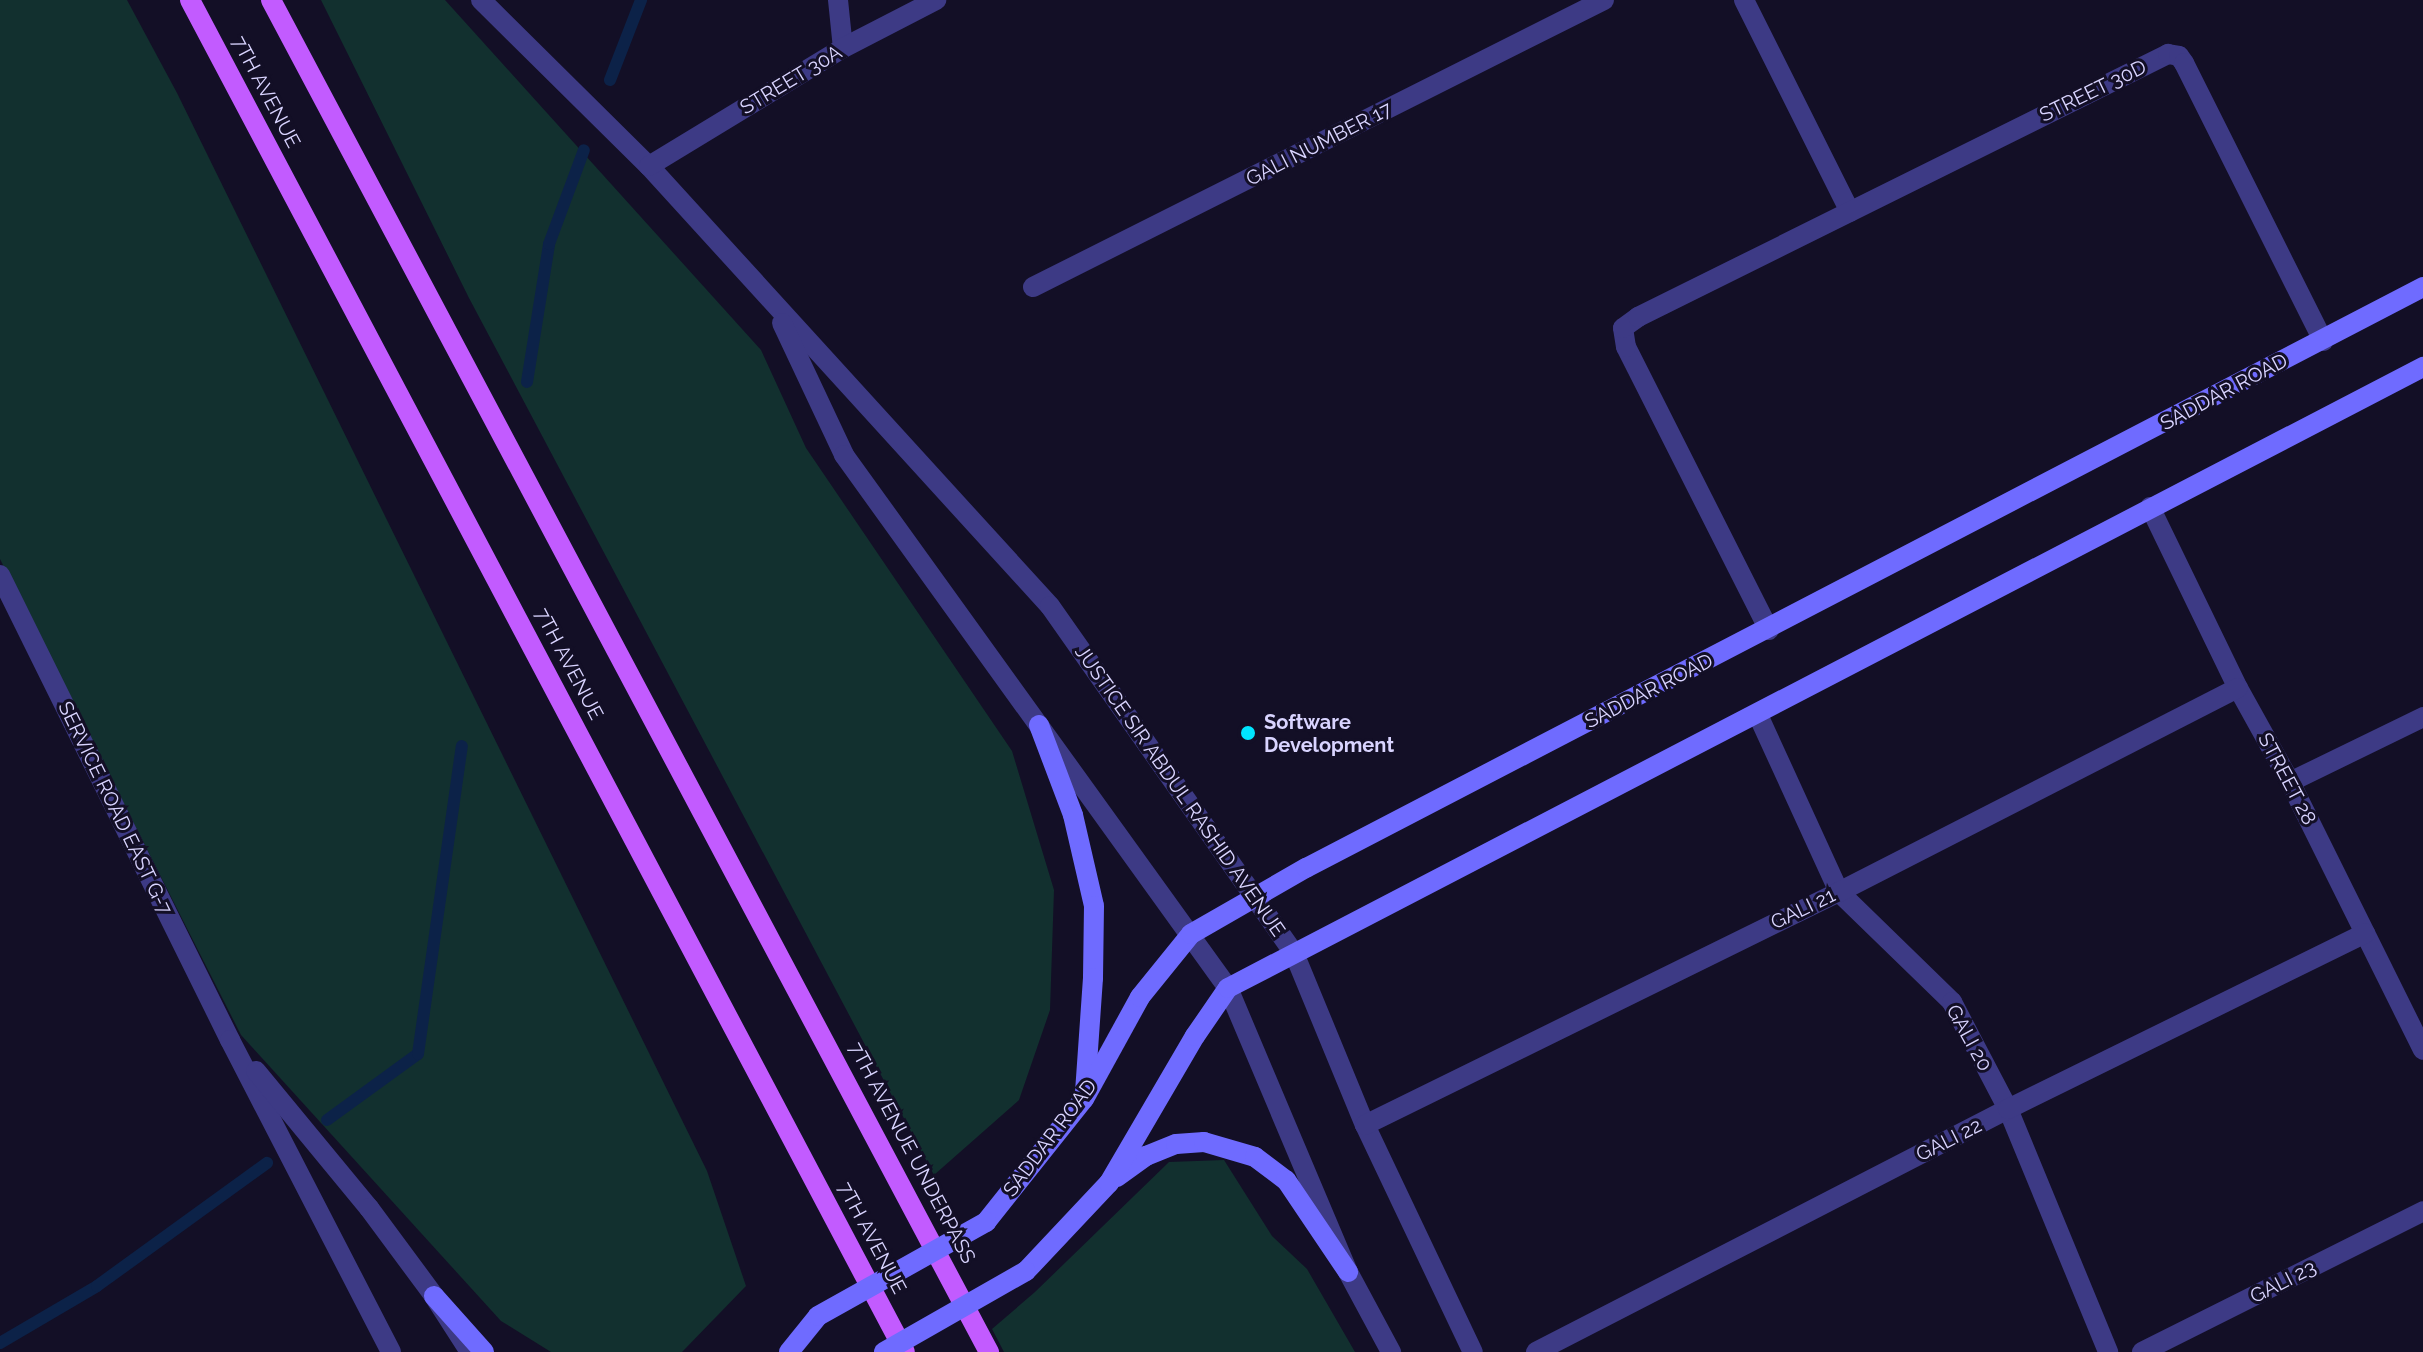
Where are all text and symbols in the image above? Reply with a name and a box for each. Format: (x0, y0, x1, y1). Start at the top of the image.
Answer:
street label: 7TH AVENUE (226, 32, 306, 152)
street label: STREET 30A (735, 40, 847, 120)
street label: STREET 30D (2035, 55, 2151, 127)
street label: GALI NUMBER 17 (1242, 97, 1396, 191)
street label: SADDAR ROAD (2156, 348, 2292, 436)
street label: 7TH AVENUE (529, 604, 609, 724)
street label: JUSTICE SIR ABDUL RASHID AVENUE (1069, 640, 1291, 942)
street label: SADDAR ROAD (1581, 648, 1717, 734)
street label: SERVICE ROAD EAST G-7 (53, 697, 177, 919)
place label: Software Development (1264, 710, 1394, 757)
marker: Software Development (1239, 724, 1257, 742)
street label: STREET 28 (2253, 729, 2321, 829)
street label: GALI 21 (1767, 883, 1839, 935)
street label: GALI 20 (1941, 1001, 1997, 1075)
street label: 7TH AVENUE UNDERPASS (843, 1038, 981, 1268)
street label: SADDAR ROAD (998, 1075, 1102, 1201)
street label: GALI 22 (1912, 1113, 1986, 1167)
street label: 7TH AVENUE (832, 1178, 912, 1298)
street label: GALI 23 (2246, 1255, 2320, 1309)

